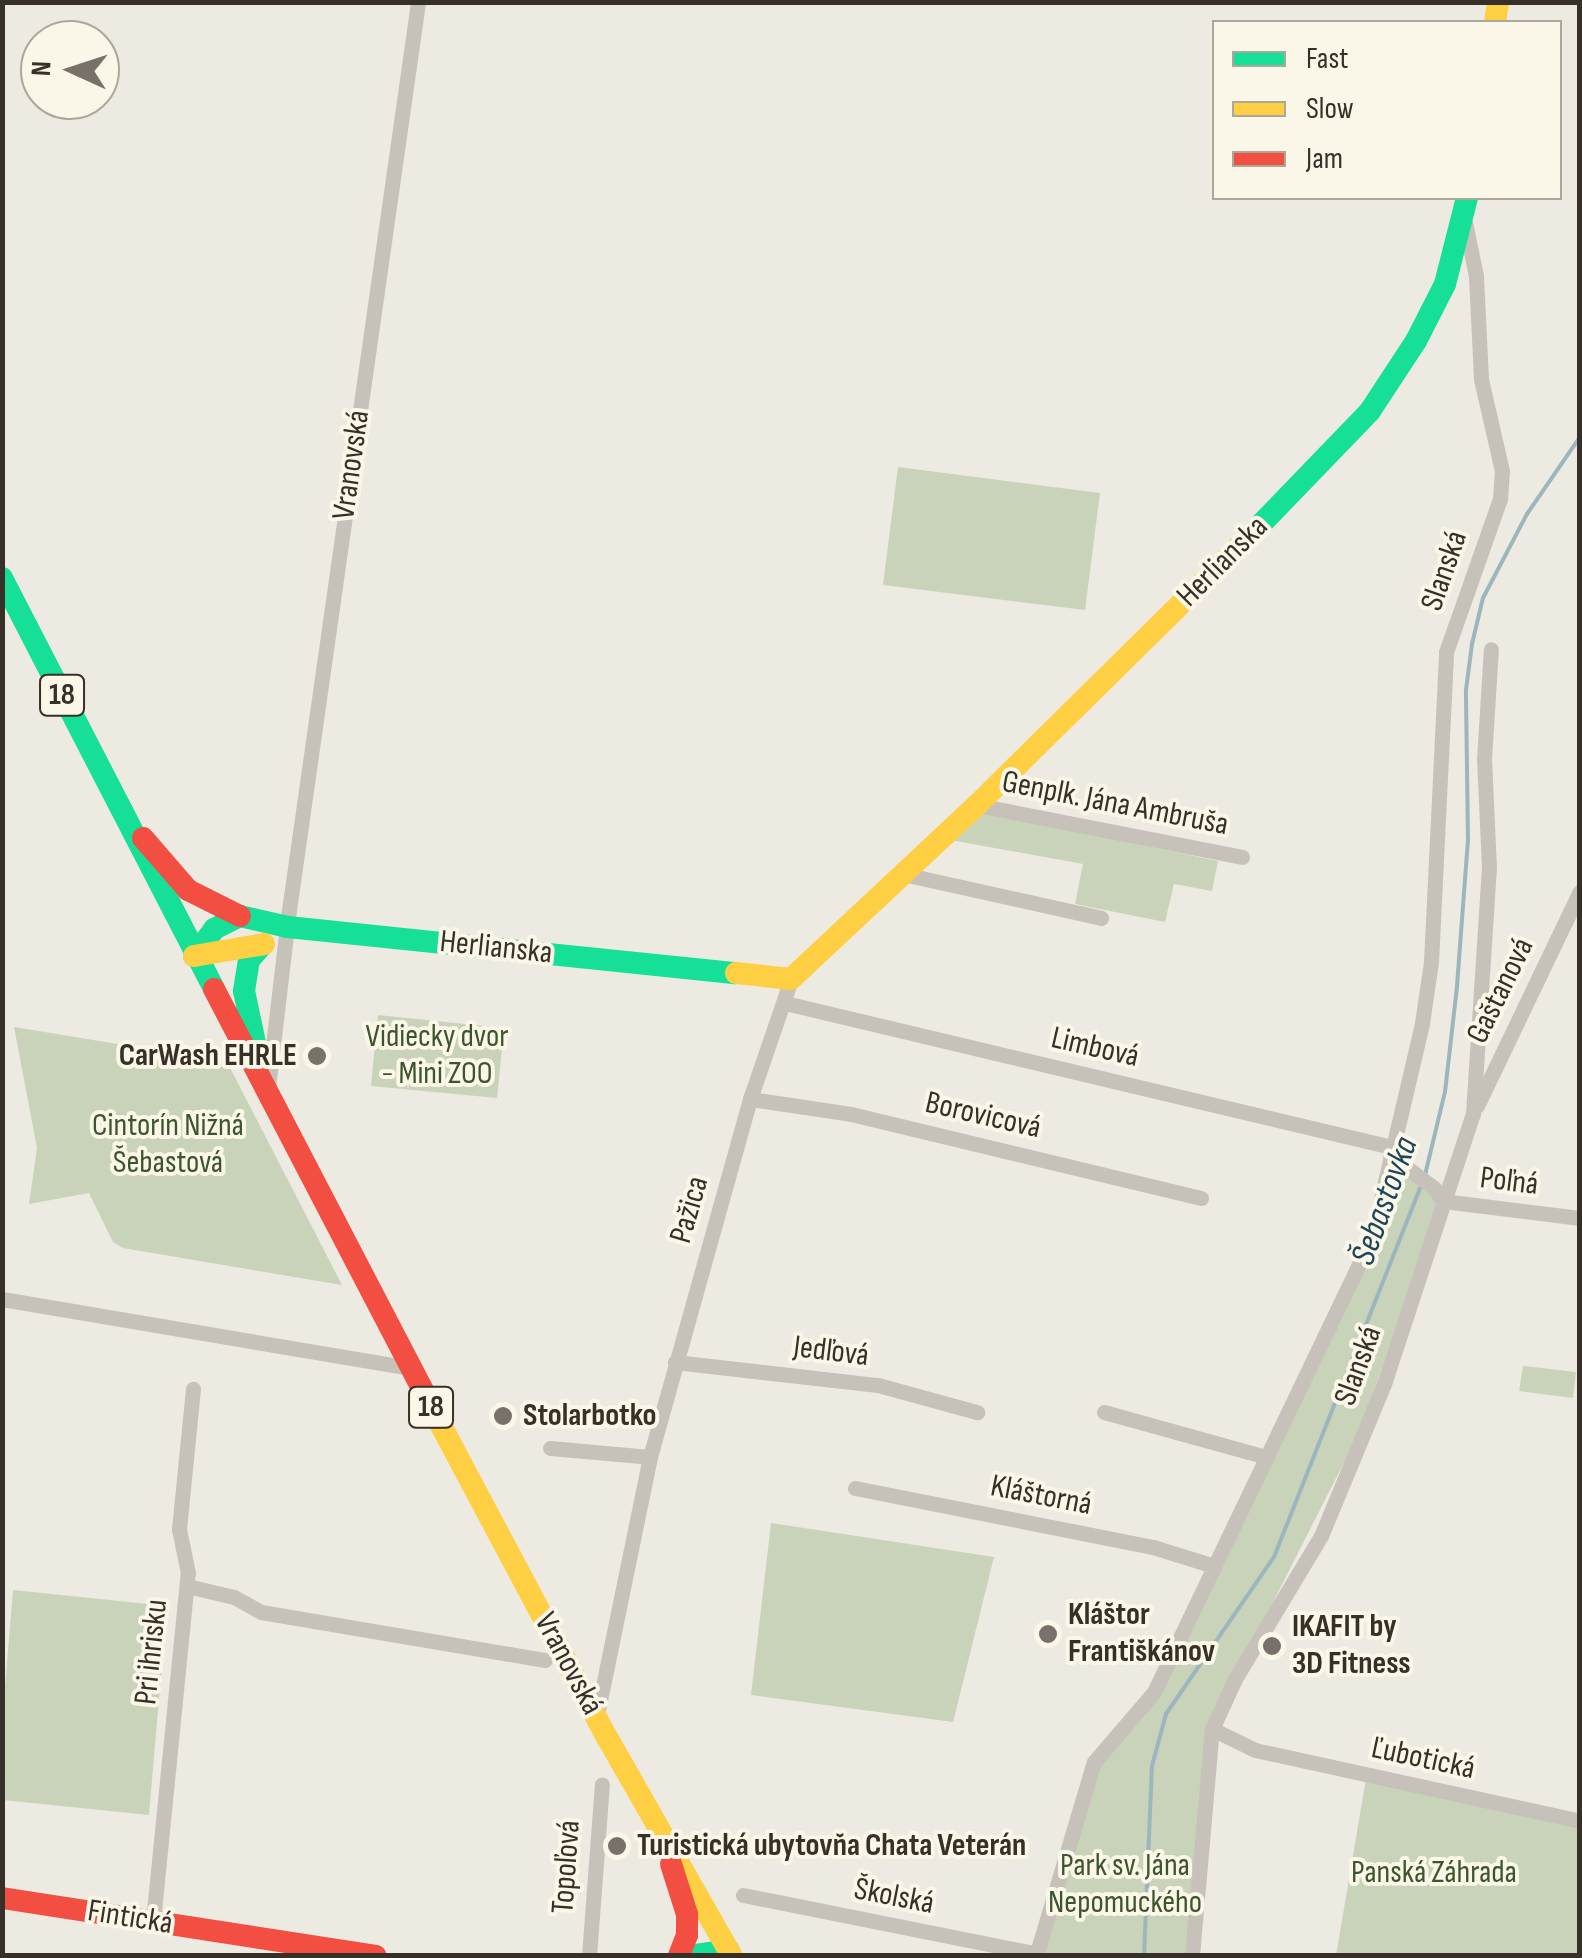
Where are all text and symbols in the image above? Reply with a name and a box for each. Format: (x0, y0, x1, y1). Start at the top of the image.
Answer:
north arrow (20, 20, 120, 120)
legend (1212, 20, 1562, 200)
text: Fast (1306, 41, 1348, 77)
text: N (25, 60, 58, 77)
text: Slow (1306, 91, 1354, 127)
text: Jam (1306, 141, 1343, 177)
street label: Vranovská (325, 408, 379, 522)
street label: Herlianska (1169, 508, 1277, 616)
street label: Slanská (1414, 526, 1476, 616)
road number: 18 (37, 670, 87, 720)
street label: Genplk. Jána Ambruša (999, 763, 1231, 845)
street label: Herlianska (438, 923, 554, 973)
street label: Gaštanová (1459, 932, 1543, 1050)
park label: Vidiecky dvor - Mini ZOO (366, 1019, 508, 1094)
street label: Limbová (1047, 1019, 1143, 1077)
place label: CarWash EHRLE (119, 1037, 297, 1075)
marker: CarWash EHRLE (306, 1045, 328, 1067)
street label: Borovicová (921, 1084, 1045, 1148)
park label: Cintorín Nižná Šebastová (92, 1108, 244, 1183)
water label: Šebastovka (1343, 1131, 1427, 1271)
street label: Poľná (1478, 1159, 1540, 1205)
street label: Pažica (662, 1172, 718, 1248)
street label: Slanská (1327, 1321, 1391, 1411)
street label: Jedľová (791, 1328, 871, 1376)
road number: 18 (406, 1382, 456, 1432)
place label: Stolarbotko (523, 1397, 657, 1435)
marker: Stolarbotko (492, 1405, 514, 1427)
street label: Kláštorná (987, 1467, 1095, 1525)
street label: Pri ihrisku (127, 1597, 177, 1707)
place label: Kláštor Františkánov (1068, 1597, 1215, 1672)
street label: Vranovská (525, 1606, 611, 1722)
place label: IKAFIT by 3D Fitness (1292, 1609, 1411, 1684)
marker: Kláštor Františkánov (1037, 1623, 1059, 1645)
marker: IKAFIT by 3D Fitness (1261, 1635, 1283, 1657)
street label: Ľubotická (1368, 1729, 1478, 1789)
street label: Topoľová (545, 1819, 589, 1915)
place label: Turistická ubytovňa Chata Veterán (637, 1827, 1026, 1865)
marker: Turistická ubytovňa Chata Veterán (606, 1835, 628, 1857)
park label: Park sv. Jána Nepomuckého (1048, 1848, 1202, 1923)
park label: Panská Záhrada (1351, 1854, 1517, 1892)
street label: Školská (851, 1870, 937, 1924)
street label: Fintická (85, 1892, 175, 1944)

